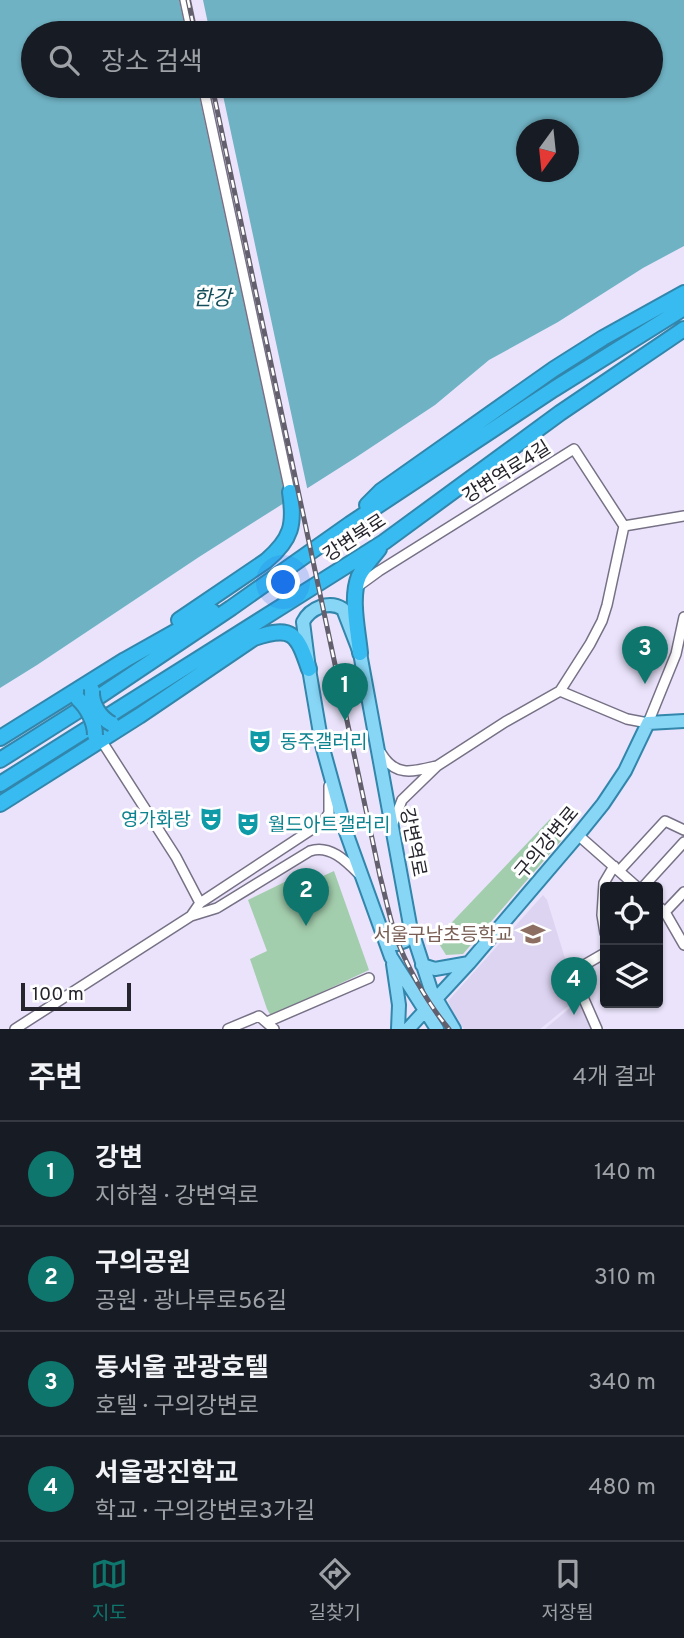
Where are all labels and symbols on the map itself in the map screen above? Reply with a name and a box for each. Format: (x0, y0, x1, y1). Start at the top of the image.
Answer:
north arrow (516, 119, 579, 182)
water label: 한강 (193, 286, 234, 313)
street label: 강변역로4길 (459, 436, 555, 509)
street label: 강변북로 (319, 510, 391, 568)
your location (266, 565, 300, 599)
pin: 3 (622, 626, 668, 684)
pin: 1 (322, 663, 368, 721)
theatre icon: 동주갤러리 (246, 727, 274, 755)
place label: 동주갤러리 (280, 731, 367, 755)
street label: 구의강변로 (510, 802, 585, 884)
theatre icon: 영가화랑 (197, 805, 225, 833)
street label: 강변역로 (394, 806, 430, 879)
place label: 영가화랑 (121, 809, 191, 833)
theatre icon: 월드아트갤러리 (234, 810, 262, 838)
place label: 월드아트갤러리 (268, 814, 390, 838)
pin: 2 (283, 868, 329, 926)
school or university icon: 서울구남초등학교 (519, 920, 547, 948)
place label: 서울구남초등학교 (373, 924, 513, 948)
pin: 4 (551, 957, 597, 1015)
scale bar (21, 980, 131, 1012)

